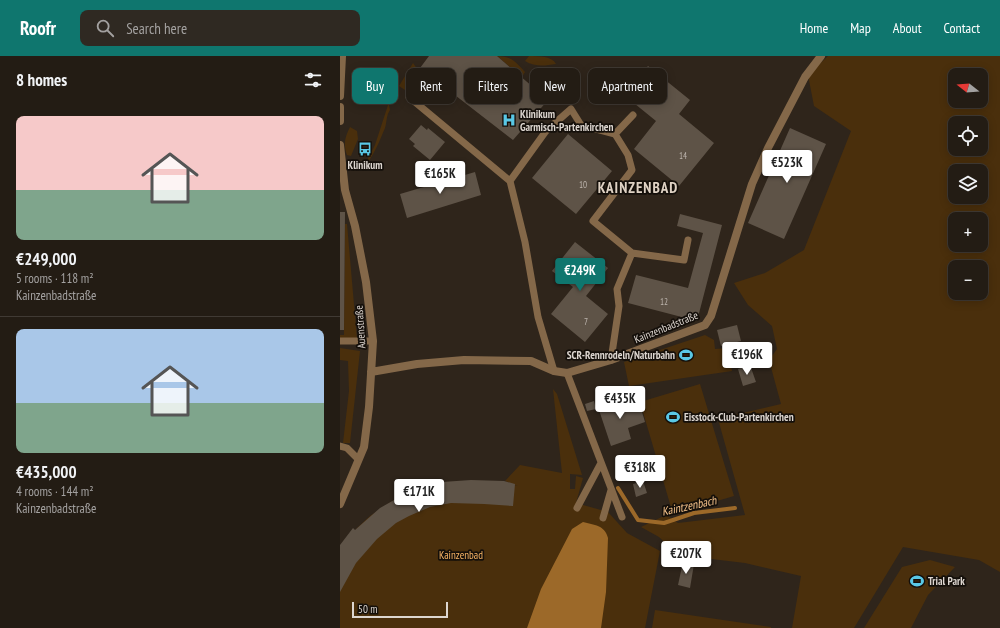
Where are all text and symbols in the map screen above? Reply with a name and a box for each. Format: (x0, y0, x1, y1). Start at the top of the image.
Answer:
search box (80, 10, 360, 46)
text: Roofr (20, 16, 56, 40)
icon: search (94, 17, 116, 39)
text: Search here (126, 19, 187, 38)
text: Home (800, 19, 828, 37)
text: Map (850, 19, 871, 37)
text: About (893, 19, 922, 37)
text: Contact (944, 19, 980, 37)
chip: Buy (352, 68, 398, 104)
chip: Rent (406, 68, 456, 104)
chip: Filters (464, 68, 522, 104)
chip: New (530, 68, 580, 104)
chip: Apartment (588, 68, 667, 104)
north arrow (948, 68, 988, 108)
map controls (948, 68, 988, 300)
text: 8 homes (16, 69, 67, 91)
icon: filters (302, 69, 324, 91)
place label: Klinikum Garmisch-Partenkirchen (520, 107, 614, 134)
hospital icon: Klinikum Garmisch-Partenkirchen (501, 112, 517, 128)
button: locate (948, 116, 988, 156)
bus stop icon: Klinikum (357, 141, 373, 157)
icon: home (134, 142, 206, 214)
house number: 14 (679, 150, 687, 161)
pin: €523K (759, 150, 815, 184)
text: €523K (771, 154, 803, 171)
place label: Klinikum (347, 158, 383, 172)
pin: €165K (412, 161, 468, 195)
button: layers (948, 164, 988, 204)
text: €165K (424, 165, 456, 182)
district label: KAINZENBAD (598, 178, 678, 197)
house number: 10 (579, 179, 587, 190)
button: + (948, 212, 988, 252)
text: €249,000 (16, 248, 77, 270)
pin: €249K (552, 258, 608, 292)
button: − (948, 260, 988, 300)
text: €249K (564, 262, 596, 279)
text: 5 rooms · 118 m² (16, 270, 94, 287)
text: Kainzenbadstraße (16, 287, 96, 304)
house number: 12 (660, 296, 668, 307)
street label: Auenstraße (351, 304, 368, 349)
street label: Kainzenbadstraße (632, 308, 701, 346)
house number: 7 (584, 316, 588, 327)
pin: €196K (719, 342, 775, 376)
text: €196K (731, 346, 763, 363)
sports icon: SCR-Rennrodeln/Naturbahn (678, 347, 694, 363)
place label: SCR-Rennrodeln/Naturbahn (567, 348, 675, 362)
icon: home (134, 355, 206, 427)
pin: €435K (592, 386, 648, 420)
text: €435K (604, 390, 636, 407)
sports icon: Eisstock-Club-Partenkirchen (665, 409, 681, 425)
place label: Eisstock-Club-Partenkirchen (684, 410, 794, 424)
pin: €318K (612, 455, 668, 489)
text: €318K (624, 459, 656, 476)
text: €435,000 (16, 461, 77, 483)
pin: €171K (391, 479, 447, 513)
text: 4 rooms · 144 m² (16, 483, 94, 500)
text: €171K (403, 483, 435, 500)
water label: Kaintzenbach (660, 492, 718, 519)
text: Kainzenbadstraße (16, 500, 96, 517)
pin: €207K (658, 541, 714, 575)
text: €207K (670, 545, 702, 562)
park label: Kainzenbad (439, 548, 483, 562)
sports icon: Trial Park (909, 573, 925, 589)
place label: Trial Park (928, 574, 965, 588)
scale bar (352, 600, 448, 619)
text: 50 m (358, 602, 377, 616)

